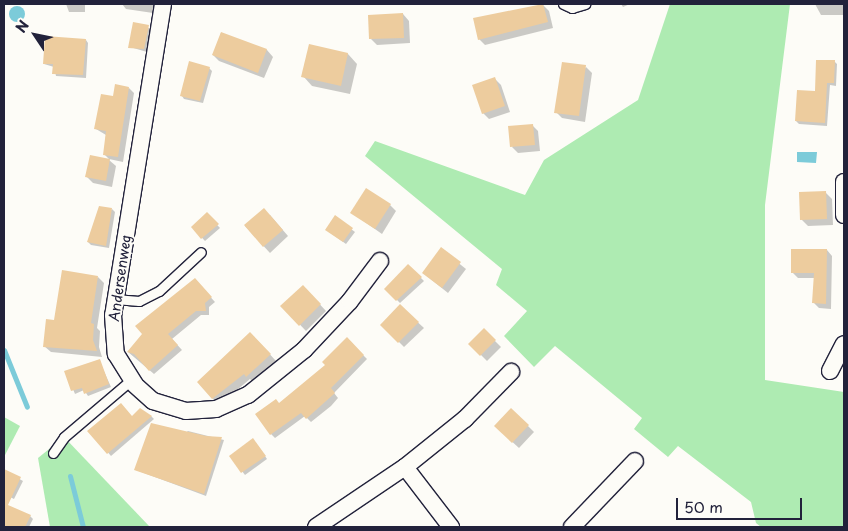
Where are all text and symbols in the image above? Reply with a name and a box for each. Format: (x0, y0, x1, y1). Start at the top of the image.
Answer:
north arrow (10, 10, 60, 60)
text: N (10, 16, 34, 37)
street label: Andersenweg (106, 234, 134, 322)
scale bar (678, 488, 804, 520)
text: 50 m (684, 495, 723, 518)

